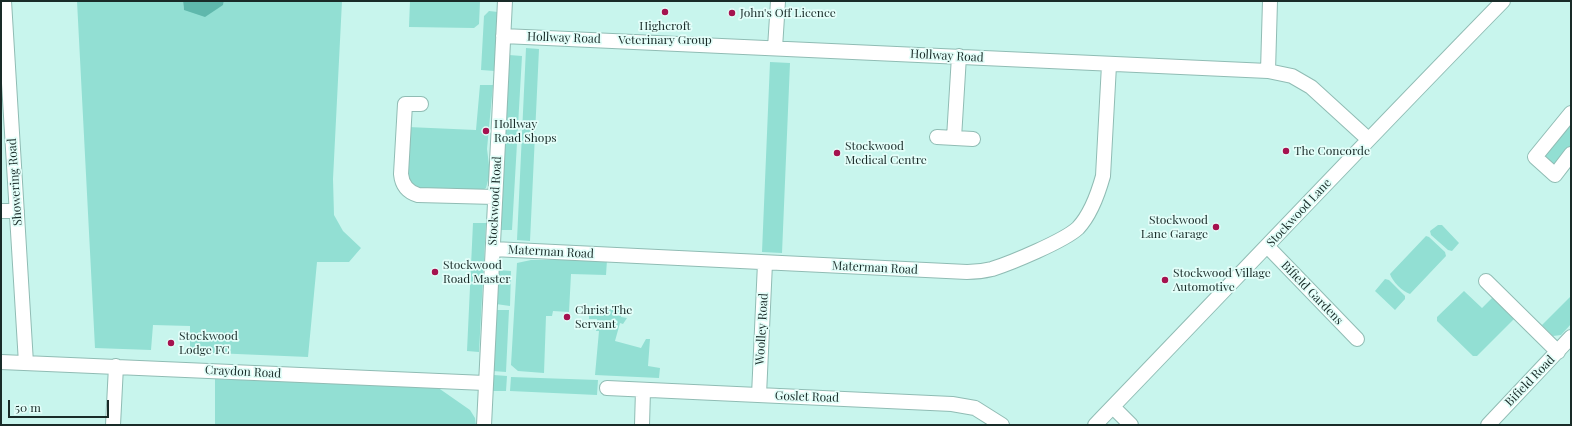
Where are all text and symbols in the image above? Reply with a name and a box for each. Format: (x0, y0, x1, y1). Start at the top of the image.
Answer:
place label: John's Off Licence (740, 6, 836, 20)
marker: Highcroft Veterinary Group (660, 7, 670, 17)
marker: John's Off Licence (727, 8, 737, 18)
place label: Highcroft Veterinary Group (618, 19, 712, 47)
street label: Hollway Road (527, 30, 601, 46)
street label: Hollway Road (910, 47, 984, 65)
place label: Hollway Road Shops (494, 117, 557, 145)
marker: Hollway Road Shops (481, 126, 491, 136)
street label: Showering Road (5, 138, 25, 226)
place label: Stockwood Medical Centre (845, 139, 927, 167)
place label: The Concorde (1294, 144, 1370, 158)
marker: The Concorde (1281, 146, 1291, 156)
marker: Stockwood Medical Centre (832, 148, 842, 158)
street label: Stockwood Road (485, 156, 505, 246)
street label: Stockwood Lane (1264, 176, 1334, 250)
place label: Stockwood Lane Garage (1141, 213, 1208, 241)
marker: Stockwood Lane Garage (1211, 222, 1221, 232)
street label: Materman Road (508, 243, 594, 261)
place label: Stockwood Road Master (443, 258, 511, 286)
street label: Bifield Gardens (1278, 258, 1346, 328)
street label: Materman Road (832, 259, 918, 277)
place label: Stockwood Village Automotive (1173, 266, 1271, 294)
marker: Stockwood Road Master (430, 267, 440, 277)
marker: Stockwood Village Automotive (1160, 275, 1170, 285)
street label: Woolley Road (753, 293, 771, 365)
place label: Christ The Servant (575, 303, 632, 331)
marker: Christ The Servant (562, 312, 572, 322)
place label: Stockwood Lodge FC (179, 329, 238, 357)
marker: Stockwood Lodge FC (166, 338, 176, 348)
street label: Bifield Road (1502, 353, 1558, 409)
street label: Craydon Road (204, 363, 282, 381)
street label: Goslet Road (775, 389, 839, 405)
scale bar (10, 392, 111, 418)
text: 50 m (15, 399, 41, 415)

